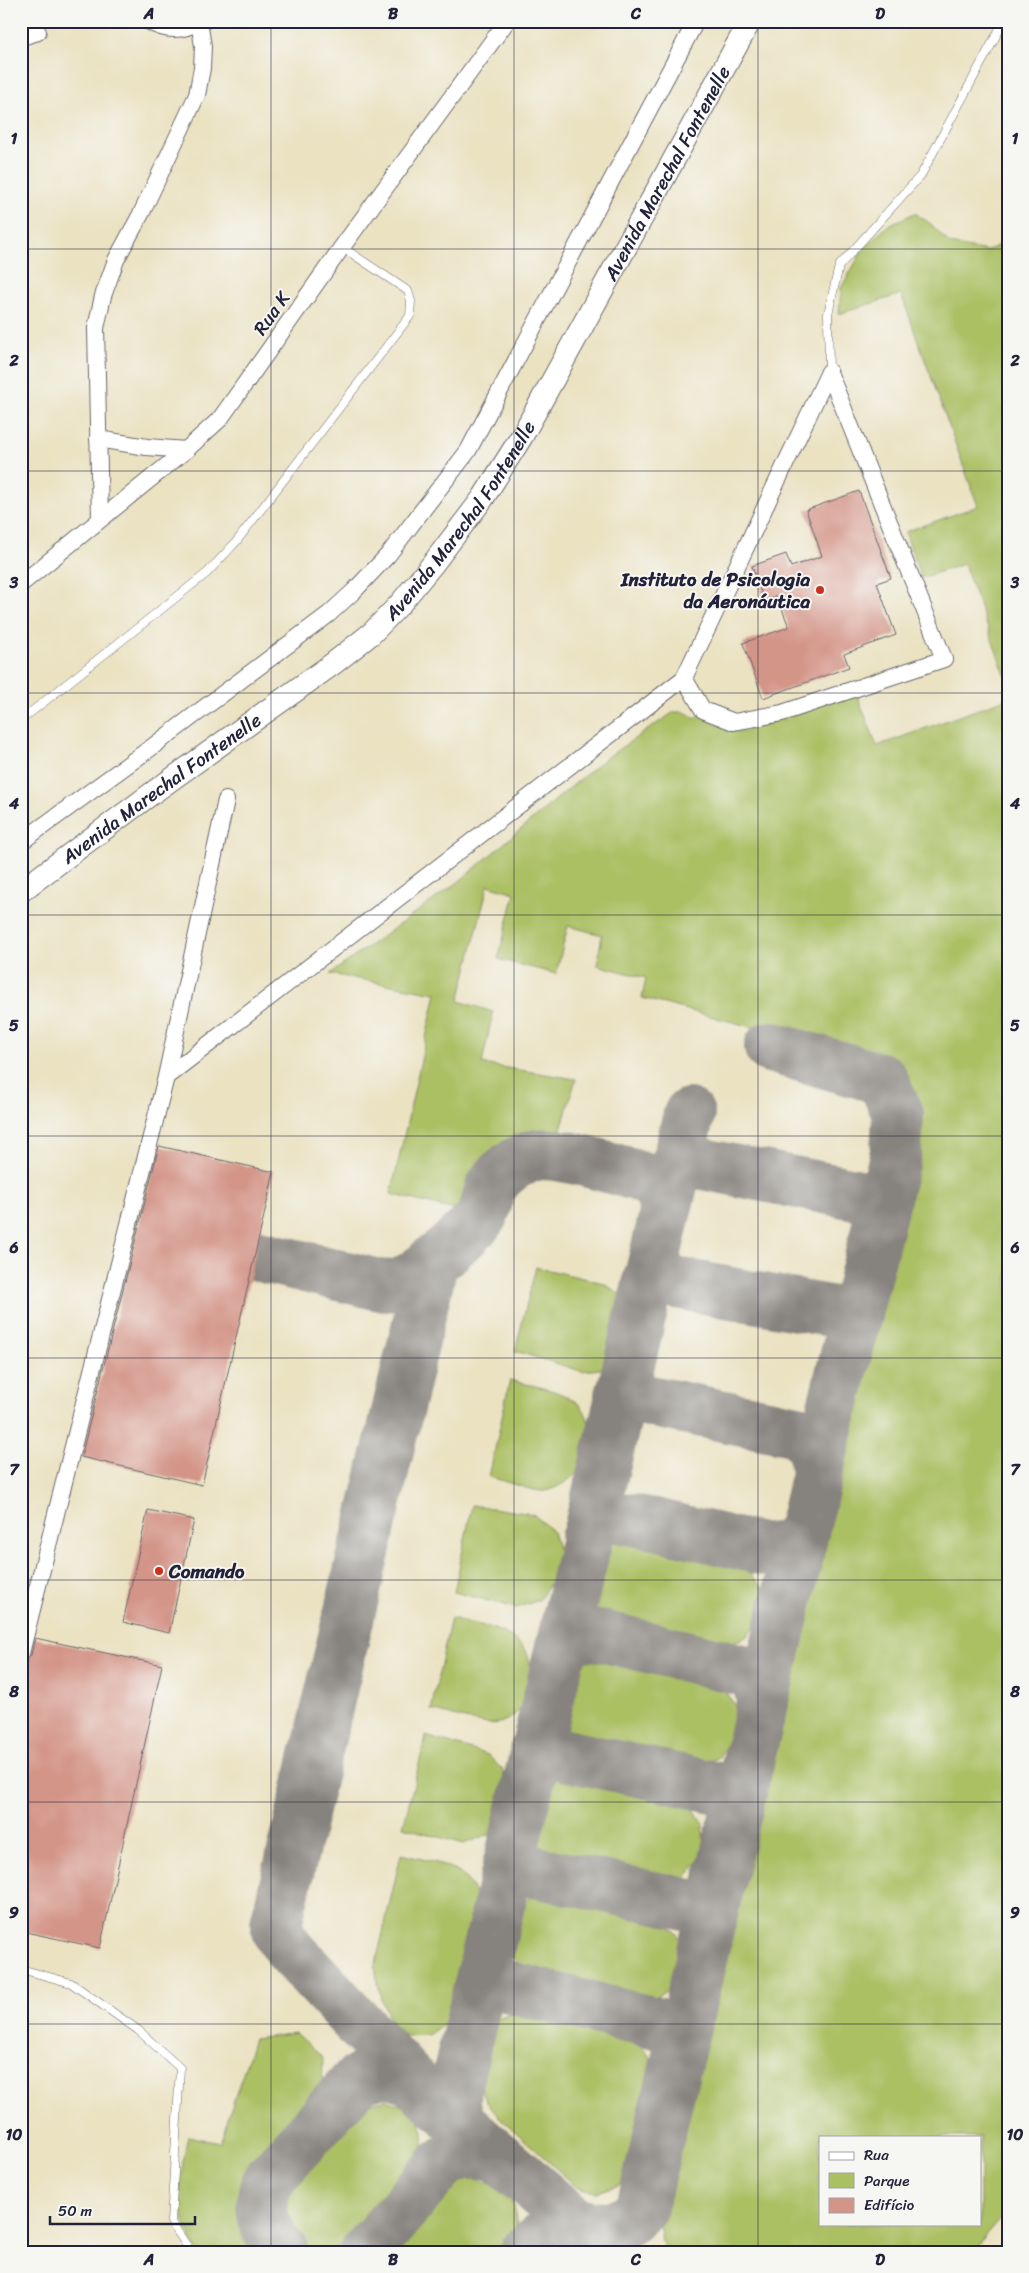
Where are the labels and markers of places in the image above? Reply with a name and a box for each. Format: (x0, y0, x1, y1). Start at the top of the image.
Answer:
place label: Instituto de Psicologia da Aeronáutica (620, 563, 810, 618)
marker: Instituto de Psicologia da Aeronáutica (814, 584, 826, 596)
place label: Comando (168, 1555, 245, 1588)
marker: Comando (153, 1565, 165, 1577)

